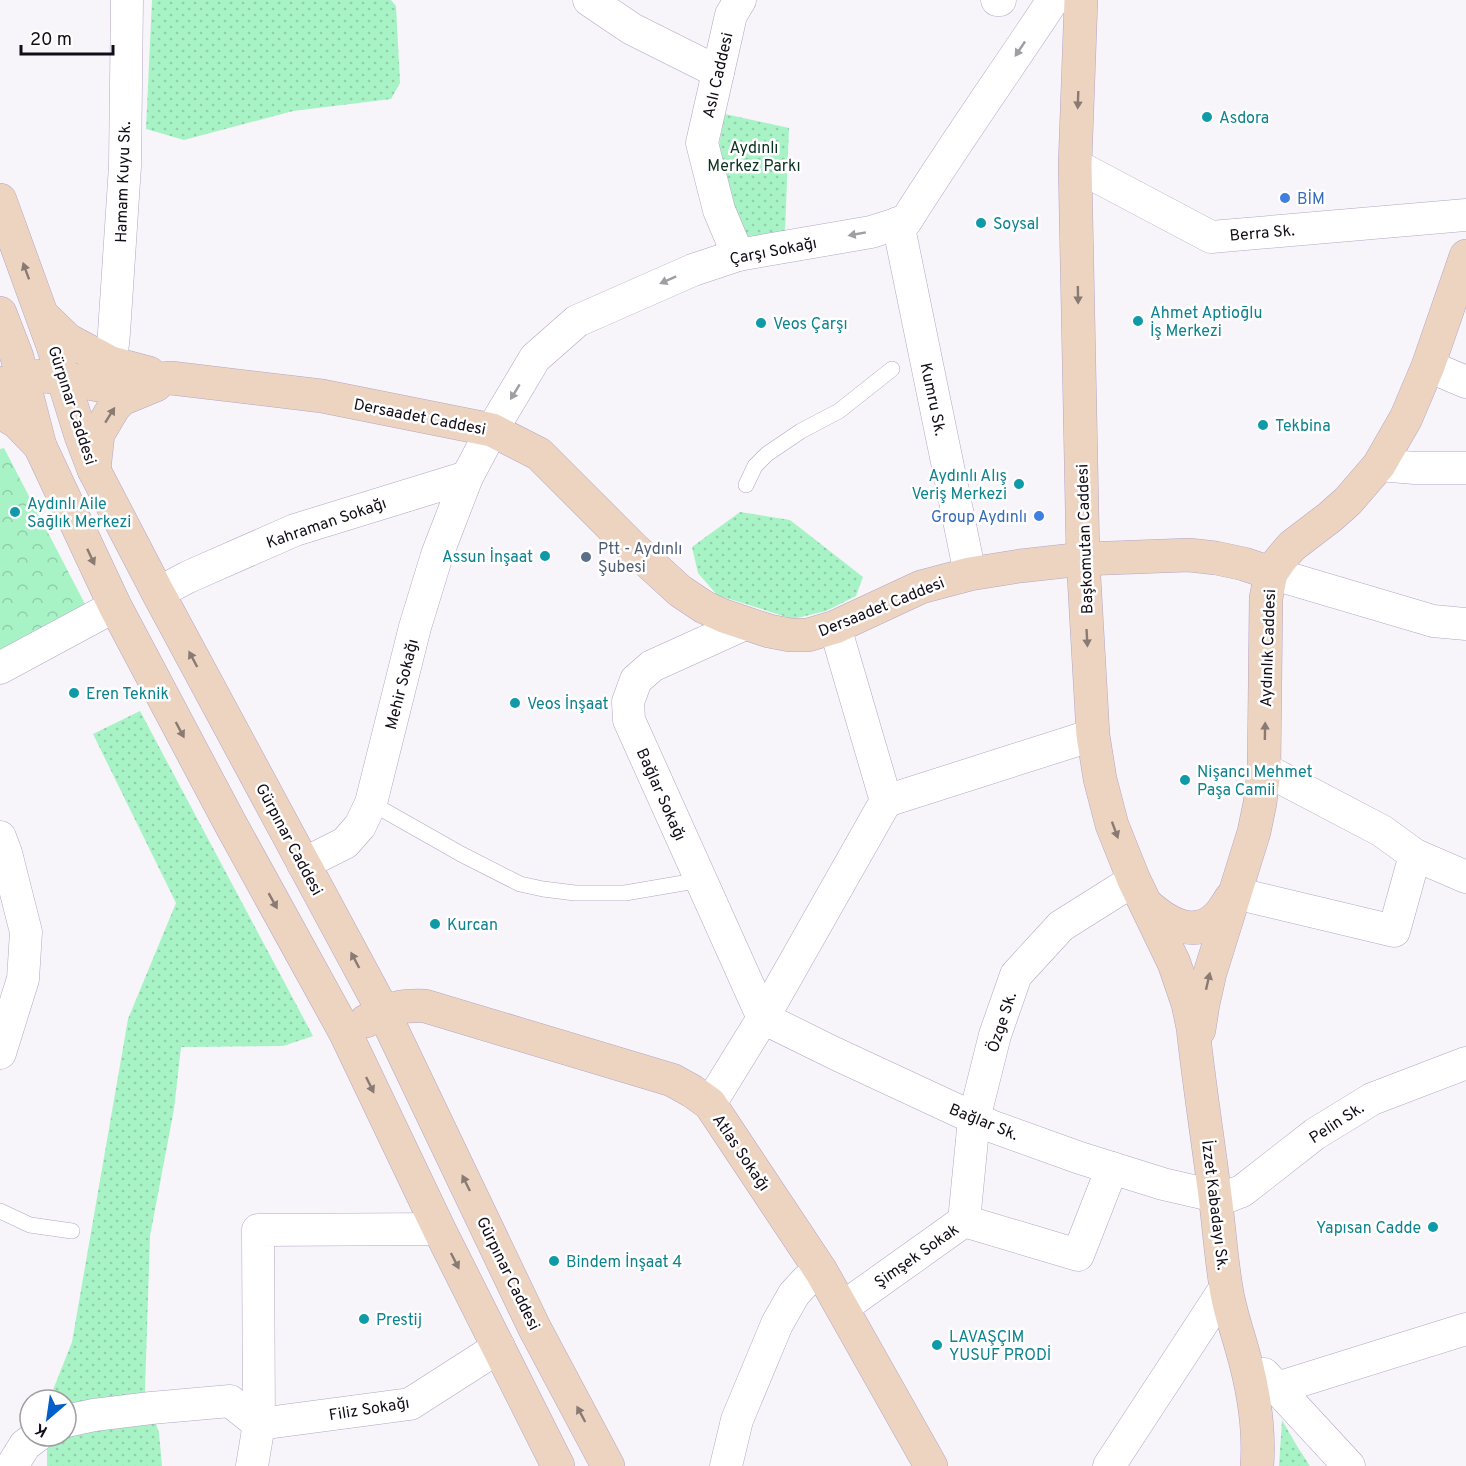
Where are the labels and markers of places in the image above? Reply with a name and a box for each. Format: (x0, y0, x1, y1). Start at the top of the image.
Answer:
place label: Asdora (1219, 109, 1269, 129)
marker: Asdora (1200, 110, 1214, 124)
place label: BİM (1297, 189, 1325, 210)
marker: BİM (1278, 191, 1292, 205)
place label: Soysal (993, 215, 1039, 235)
marker: Soysal (974, 216, 988, 230)
place label: Ahmet Aptioğlu İş Merkezi (1150, 304, 1262, 342)
marker: Ahmet Aptioğlu İş Merkezi (1131, 314, 1145, 328)
place label: Veos Çarşı (773, 315, 847, 335)
marker: Veos Çarşı (754, 316, 768, 330)
place label: Tekbina (1275, 417, 1331, 437)
marker: Tekbina (1256, 418, 1270, 432)
place label: Aydınlı Alış Veriş Merkezi (911, 467, 1007, 505)
marker: Aydınlı Alış Veriş Merkezi (1012, 477, 1026, 491)
place label: Aydınlı Aile Sağlık Merkezi (27, 495, 131, 533)
marker: Aydınlı Aile Sağlık Merkezi (8, 505, 22, 519)
place label: Group Aydınlı (931, 508, 1027, 528)
marker: Group Aydınlı (1032, 509, 1046, 523)
place label: Ptt - Aydınlı Şubesi (598, 540, 682, 578)
place label: Assun İnşaat (442, 547, 533, 568)
marker: Assun İnşaat (538, 549, 552, 563)
marker: Ptt - Aydınlı Şubesi (579, 550, 593, 564)
place label: Eren Teknik (86, 685, 169, 705)
marker: Eren Teknik (67, 686, 81, 700)
place label: Veos İnşaat (527, 694, 608, 715)
marker: Veos İnşaat (508, 696, 522, 710)
place label: Nişancı Mehmet Paşa Camii (1197, 763, 1312, 801)
marker: Nişancı Mehmet Paşa Camii (1178, 773, 1192, 787)
place label: Kurcan (447, 916, 498, 936)
marker: Kurcan (428, 917, 442, 931)
place label: Yapısan Cadde (1316, 1219, 1421, 1239)
marker: Yapısan Cadde (1426, 1220, 1440, 1234)
place label: Bindem İnşaat 4 (566, 1252, 682, 1273)
marker: Bindem İnşaat 4 (547, 1254, 561, 1268)
place label: Prestij (376, 1311, 422, 1331)
marker: Prestij (357, 1312, 371, 1326)
place label: LAVAŞÇIM YUSUF PRODİ (949, 1328, 1051, 1366)
marker: LAVAŞÇIM YUSUF PRODİ (930, 1338, 944, 1352)

